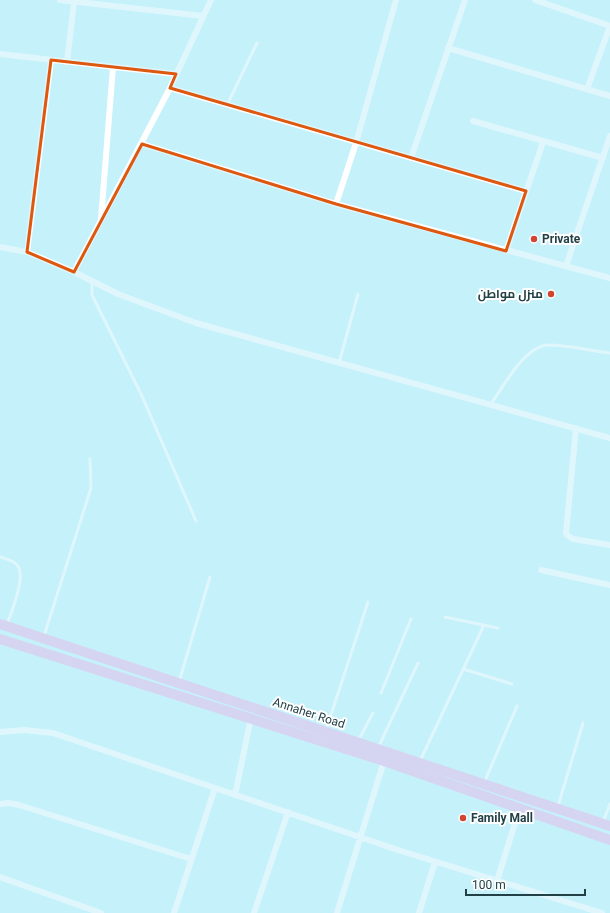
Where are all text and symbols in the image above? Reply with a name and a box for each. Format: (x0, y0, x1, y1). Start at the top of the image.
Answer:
place label: Private (542, 232, 581, 246)
marker: Private (529, 234, 539, 244)
place label: منزل مواطن (478, 287, 543, 302)
marker: منزل مواطن (546, 289, 556, 299)
street label: Annaher Road (271, 695, 347, 731)
place label: Family Mall (471, 811, 533, 825)
marker: Family Mall (458, 813, 468, 823)
scale bar (466, 871, 585, 897)
text: 100 m (472, 878, 506, 892)

